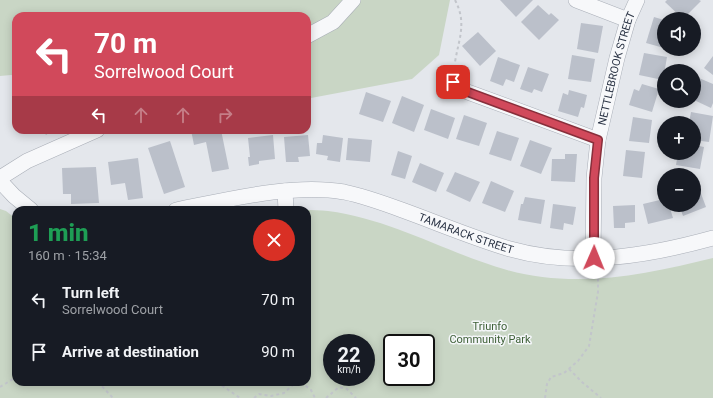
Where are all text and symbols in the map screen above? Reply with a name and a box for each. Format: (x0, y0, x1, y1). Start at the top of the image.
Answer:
street label: NETTLEBROOK STREET (596, 9, 638, 127)
map controls (657, 12, 701, 212)
button: sound (657, 12, 701, 56)
text: 70 m (94, 27, 157, 60)
icon: left (28, 28, 80, 80)
text: Sorrelwood Court (94, 61, 234, 82)
button: search (657, 64, 701, 108)
pin (436, 65, 470, 99)
icon: arrive (442, 71, 464, 93)
icon: left (88, 104, 110, 126)
icon: ahead (130, 104, 152, 126)
icon: ahead (172, 104, 194, 126)
icon: right (214, 104, 236, 126)
button: + (657, 116, 701, 160)
button: − (657, 168, 701, 212)
street label: TAMARACK STREET (417, 211, 515, 257)
text: 1 min (28, 219, 89, 247)
button: close (253, 219, 295, 261)
position arrow (573, 237, 615, 279)
text: 160 m · 15:34 (28, 248, 107, 263)
text: Turn left (62, 284, 119, 302)
icon: left (28, 289, 50, 311)
text: 70 m (261, 291, 295, 309)
text: Sorrelwood Court (62, 302, 163, 317)
park label: Triunfo Community Park (449, 320, 531, 346)
speed limit sign: 30 (383, 334, 435, 386)
icon: arrive (28, 341, 50, 363)
text: Arrive at destination (62, 343, 199, 361)
text: 90 m (261, 343, 295, 361)
text: 22 (338, 343, 360, 367)
text: km/h (337, 364, 361, 375)

